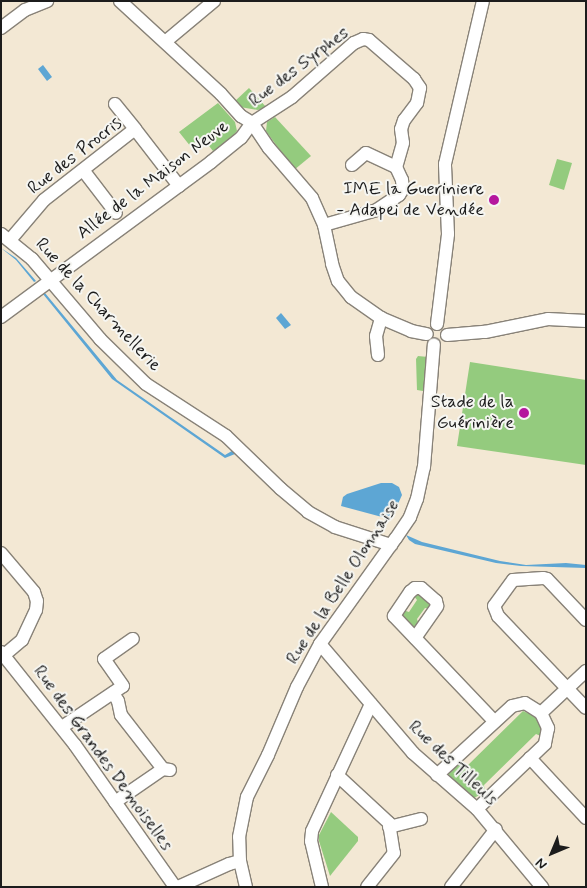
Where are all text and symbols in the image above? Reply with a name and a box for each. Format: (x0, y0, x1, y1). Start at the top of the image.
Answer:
street label: Rue des Syrphes (244, 22, 354, 112)
street label: Rue des Procris (24, 113, 126, 199)
street label: Allée de la Maison Neuve (71, 114, 235, 246)
place label: IME la Gueriniere - Adapei de Vendée (339, 179, 484, 222)
marker: IME la Gueriniere - Adapei de Vendée (488, 194, 500, 206)
street label: Rue de la Charmellerie (32, 235, 164, 375)
place label: Stade de la Guérinière (430, 392, 514, 434)
marker: Stade de la Guérinière (518, 407, 530, 419)
street label: Rue de la Belle Olonnaise (282, 496, 404, 668)
street label: Rue des Grandes Demoiselles (29, 661, 177, 855)
street label: Rue des Tilleuls (404, 717, 502, 809)
north arrow (527, 828, 577, 878)
text: N (532, 854, 551, 873)

